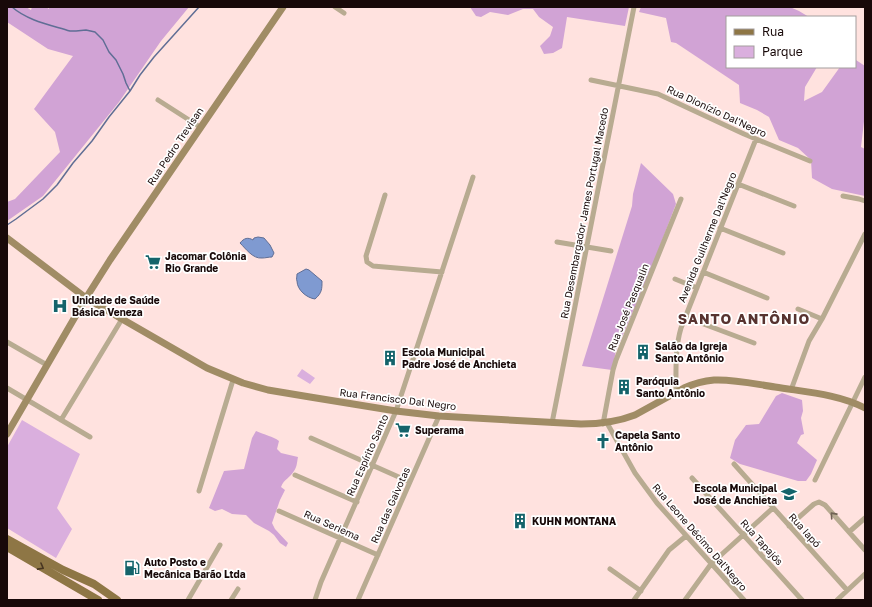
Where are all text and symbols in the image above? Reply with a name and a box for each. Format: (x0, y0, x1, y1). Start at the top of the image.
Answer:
legend (726, 16, 856, 68)
text: Rua (762, 24, 784, 39)
text: Parque (762, 44, 803, 59)
street label: Rua Dionízio Dal'Negro (665, 83, 769, 139)
street label: Rua Pedro Trevisan (144, 105, 206, 187)
street label: Rua Desembargador James Portugal Macedo (558, 106, 610, 320)
street label: Avenida Guilherme Dal'Negro (675, 170, 739, 304)
place label: Jacomar Colônia Rio Grande (165, 250, 246, 274)
supermarket icon: Jacomar Colônia Rio Grande (144, 253, 162, 271)
street label: Rua José Pasqualin (605, 262, 651, 352)
place label: Unidade de Saúde Básica Veneza (72, 294, 160, 318)
hospital icon: Unidade de Saúde Básica Veneza (51, 297, 69, 315)
district label: SANTO ANTÔNIO (678, 310, 810, 327)
place label: Salão da Igreja Santo Antônio (655, 340, 728, 364)
building icon: Salão da Igreja Santo Antônio (634, 343, 652, 361)
place label: Escola Municipal Padre José de Anchieta (402, 346, 516, 370)
building icon: Escola Municipal Padre José de Anchieta (381, 349, 399, 367)
place label: Paróquia Santo Antônio (636, 375, 705, 399)
building icon: Paróquia Santo Antônio (615, 378, 633, 396)
street label: Rua Francisco Dal Negro (339, 386, 457, 412)
street label: Rua Espírito Santo (344, 412, 390, 498)
supermarket icon: Superama (394, 421, 412, 439)
place label: Superama (415, 424, 464, 436)
place label: Capela Santo Antônio (615, 429, 680, 453)
church icon: Capela Santo Antônio (594, 432, 612, 450)
street label: Rua das Gaivotas (368, 465, 412, 545)
street label: Rua Leone Décimo Dal'Negro (650, 481, 750, 593)
place label: Escola Municipal José de Anchieta (693, 482, 778, 506)
school or university icon: Escola Municipal José de Anchieta (780, 485, 798, 503)
street label: Rua Seriema (302, 507, 362, 543)
street label: Rua Iapó (787, 510, 823, 550)
building icon: KUHN MONTANA (511, 512, 529, 530)
one-way arrow (831, 512, 838, 520)
place label: KUHN MONTANA (532, 515, 616, 527)
street label: Rua Tapajós (738, 517, 786, 567)
place label: Auto Posto e Mecânica Barão Ltda (144, 556, 246, 580)
fuel station icon: Auto Posto e Mecânica Barão Ltda (123, 559, 141, 577)
one-way arrow (37, 562, 44, 569)

